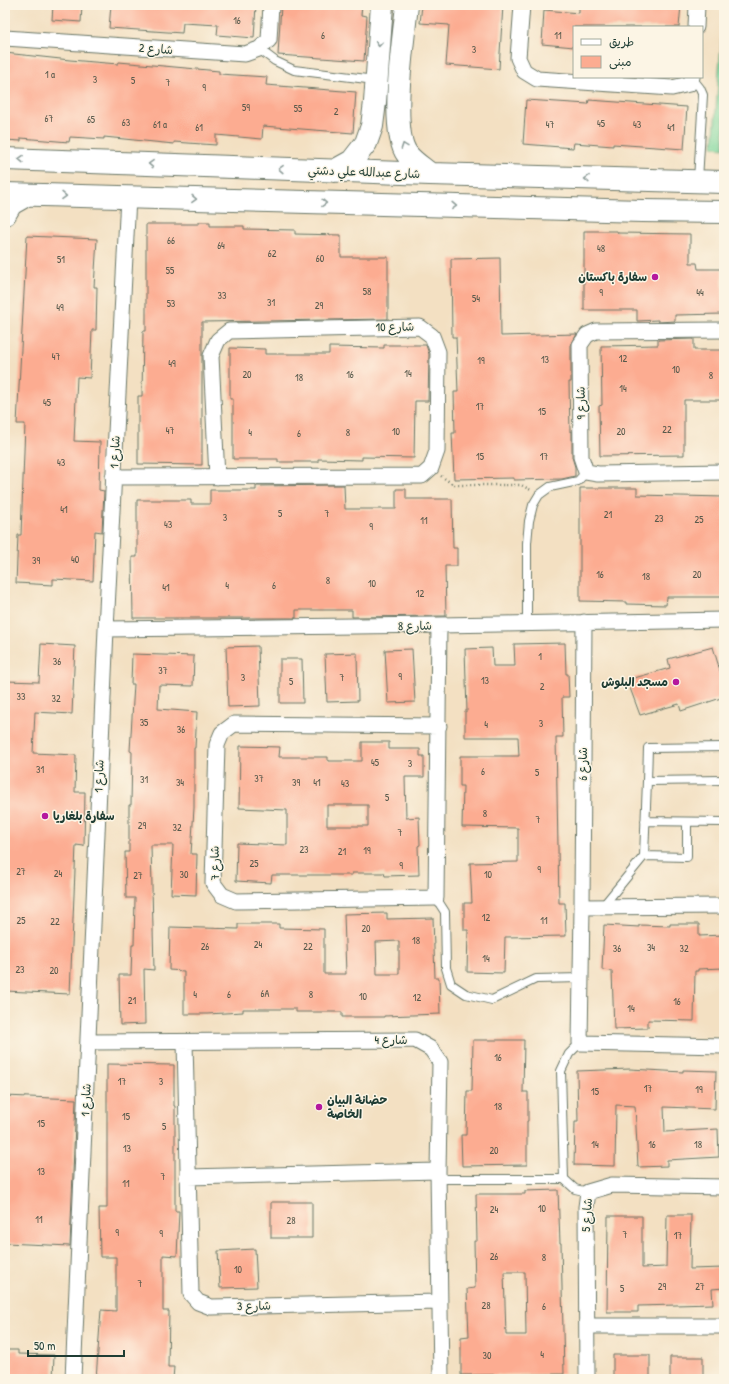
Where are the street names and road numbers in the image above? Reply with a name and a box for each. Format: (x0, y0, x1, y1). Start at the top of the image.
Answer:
street label: شارع 2 (138, 39, 174, 59)
street label: شارع عبدالله علي دشتي (307, 161, 421, 185)
street label: شارع 10 (376, 318, 414, 336)
street label: شارع 9 (572, 386, 590, 420)
street label: شارع 1 (105, 435, 125, 469)
street label: شارع 8 (398, 617, 432, 635)
street label: شارع 6 (574, 747, 592, 781)
street label: شارع 1 (89, 759, 109, 793)
street label: شارع 7 (206, 846, 224, 880)
street label: شارع 4 (374, 1031, 408, 1049)
street label: شارع 1 (76, 1083, 96, 1117)
street label: شارع 5 (577, 1198, 597, 1232)
street label: شارع 3 (237, 1297, 271, 1315)

